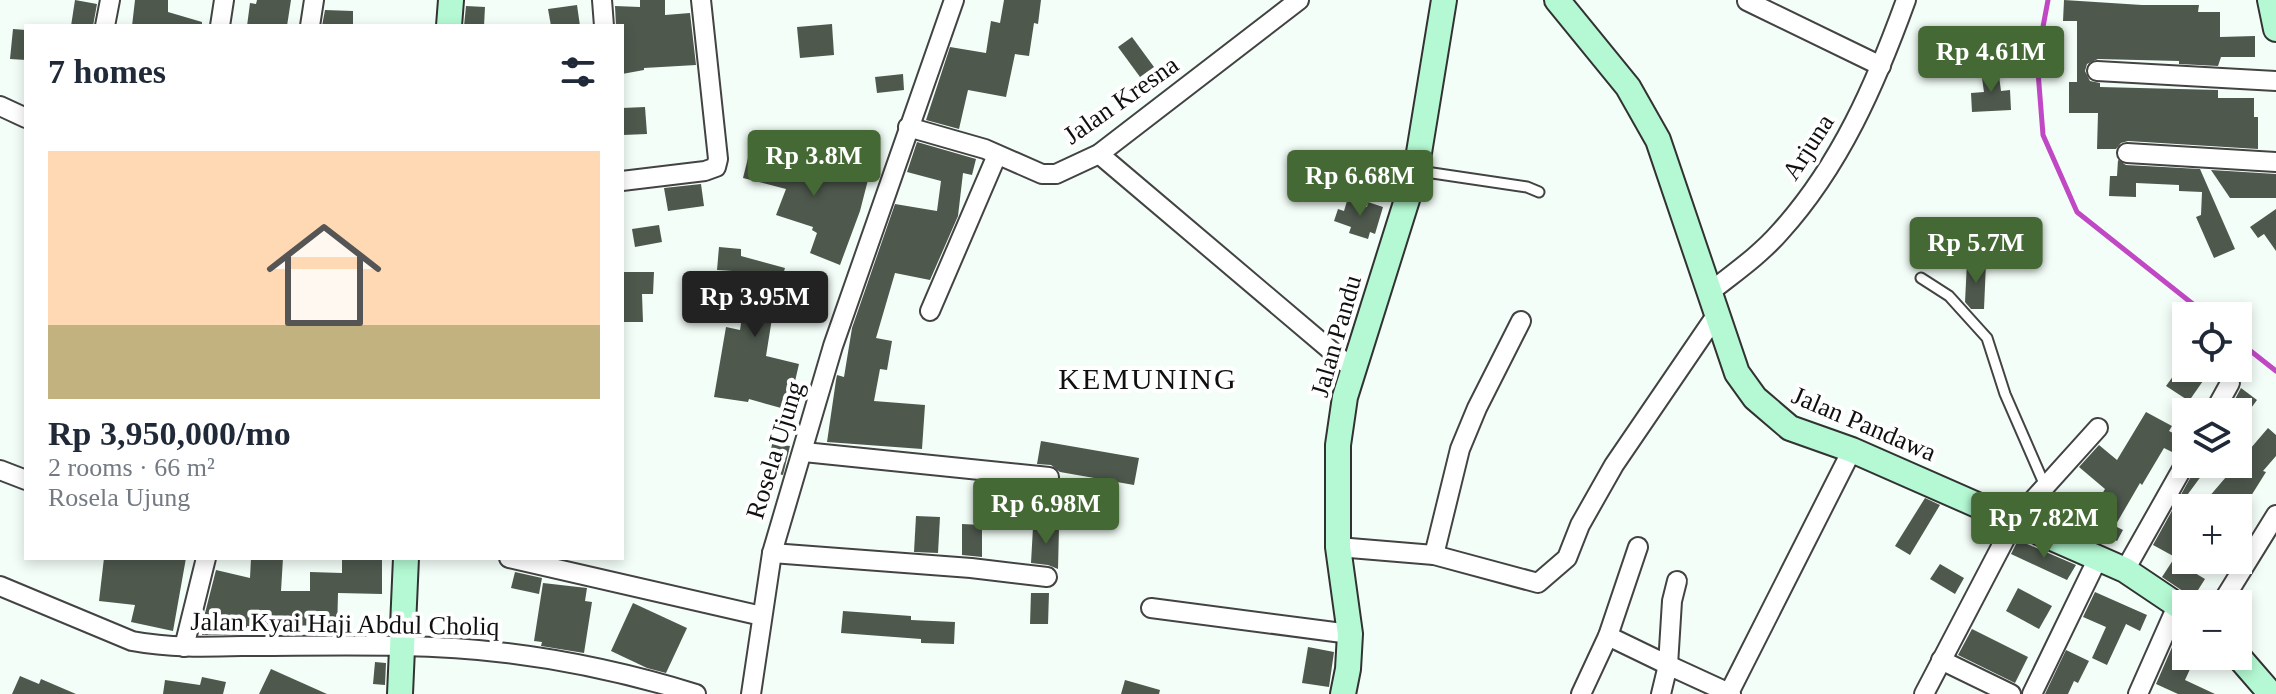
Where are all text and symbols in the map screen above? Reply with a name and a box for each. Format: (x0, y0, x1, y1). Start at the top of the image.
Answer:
pin: Rp 4.61M (1908, 26, 2074, 94)
text: Rp 4.61M (1936, 37, 2046, 66)
icon: filters (556, 50, 600, 94)
street label: Jalan Kresna (1058, 50, 1184, 150)
text: 7 homes (48, 53, 166, 90)
street label: Arjuna (1776, 108, 1840, 185)
pin: Rp 3.8M (740, 130, 888, 198)
text: Rp 3.8M (766, 141, 862, 170)
pin: Rp 6.68M (1277, 150, 1443, 218)
text: Rp 6.68M (1305, 161, 1415, 190)
icon: home (252, 203, 396, 347)
pin: Rp 5.7M (1902, 217, 2050, 285)
text: Rp 5.7M (1928, 228, 2024, 257)
pin: Rp 3.95M (672, 271, 838, 339)
street label: Jalan Pandu (1305, 272, 1367, 400)
text: Rp 3.95M (700, 282, 810, 311)
map controls (2172, 302, 2252, 670)
button: locate (2172, 302, 2252, 382)
district label: KEMUNING (1058, 362, 1238, 395)
street label: Rosela Ujung (740, 378, 810, 522)
street label: Jalan Pandawa (1788, 381, 1941, 468)
button: layers (2172, 398, 2252, 478)
text: Rp 3,950,000/mo (48, 415, 291, 452)
text: 2 rooms · 66 m² (48, 453, 215, 482)
pin: Rp 6.98M (963, 478, 1129, 546)
text: Rosela Ujung (48, 483, 190, 512)
text: Rp 6.98M (991, 489, 1101, 518)
pin: Rp 7.82M (1961, 492, 2127, 560)
button: + (2172, 494, 2252, 574)
text: Rp 7.82M (1989, 503, 2099, 532)
button: − (2172, 590, 2252, 670)
street label: Jalan Kyai Haji Abdul Choliq (190, 607, 500, 641)

